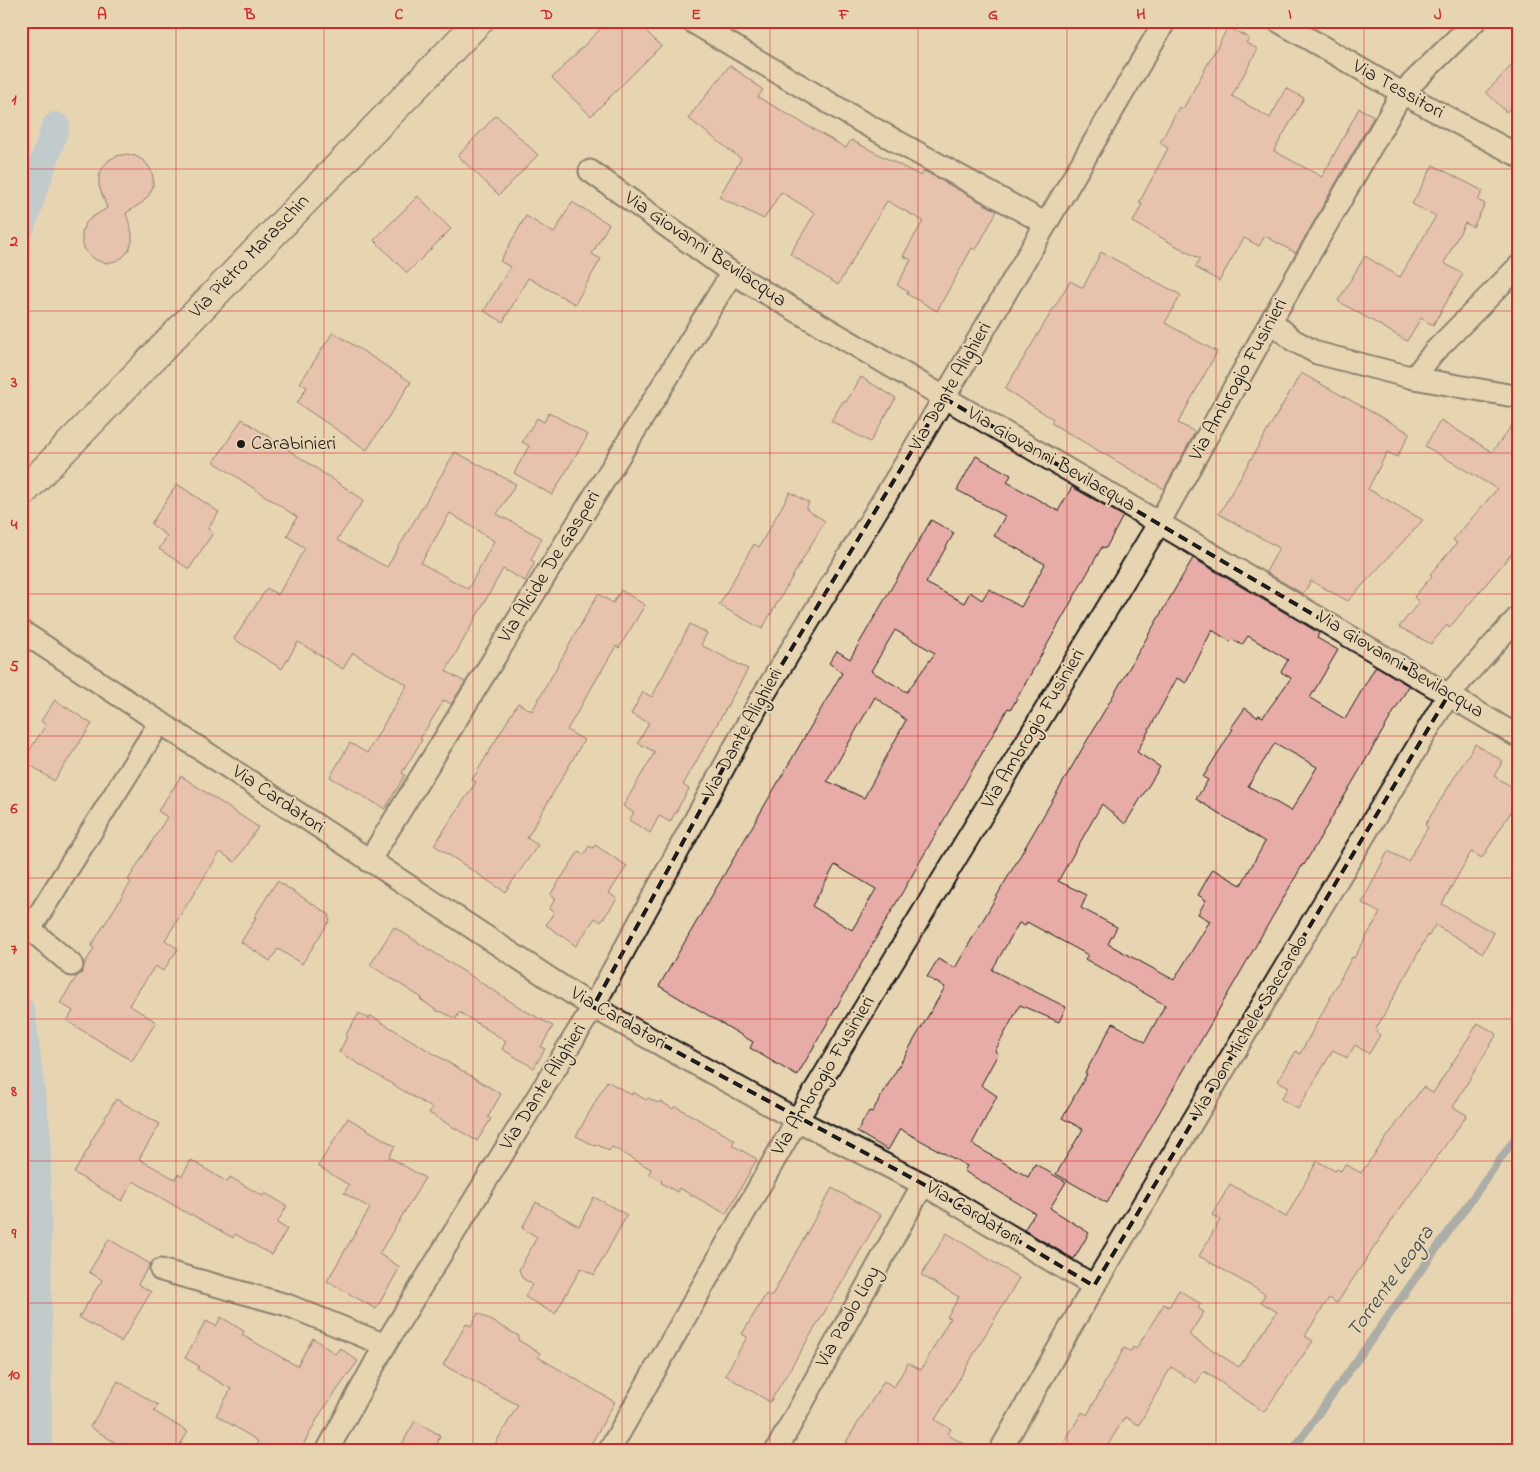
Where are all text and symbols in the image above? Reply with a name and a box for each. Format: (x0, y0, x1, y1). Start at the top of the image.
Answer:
text: A (97, 3, 107, 27)
text: B (244, 3, 256, 27)
text: C (395, 3, 404, 27)
text: D (540, 3, 553, 27)
text: E (691, 3, 701, 27)
text: F (838, 3, 850, 27)
text: G (988, 3, 998, 27)
text: H (1136, 3, 1146, 27)
text: I (1288, 3, 1292, 27)
text: J (1434, 3, 1442, 27)
street label: Via Tessitori (1346, 52, 1449, 127)
text: 1 (11, 88, 17, 112)
street label: Via Giovanni Bevilacqua (617, 184, 792, 315)
street label: Via Pietro Maraschin (182, 188, 317, 326)
text: 2 (9, 230, 18, 254)
street label: Via Ambrogio Fusinieri (1182, 293, 1297, 468)
street label: Via Dante Alighieri (902, 317, 1001, 458)
text: 3 (10, 371, 18, 395)
street label: Via Giovanni Bevilacqua (960, 399, 1141, 520)
place label: Carabinieri (251, 430, 336, 459)
marker: Carabinieri (235, 438, 247, 450)
street label: Via Alcide De Gasperi (491, 485, 609, 650)
text: 4 (10, 513, 18, 537)
street label: Via Giovanni Bevilacqua (1310, 603, 1489, 726)
street label: Via Ambrogio Fusinieri (974, 644, 1094, 816)
text: 5 (9, 655, 19, 679)
street label: Via Dante Alighieri (695, 663, 792, 806)
street label: Via Cardatori (225, 758, 330, 842)
text: 6 (9, 797, 18, 821)
street label: Via Don Michele Saccardo (1183, 929, 1317, 1125)
text: 7 (11, 938, 18, 962)
street label: Via Cardatori (564, 979, 671, 1058)
street label: Via Ambrogio Fusinieri (764, 991, 884, 1163)
street label: Via Dante Alighieri (493, 1018, 596, 1158)
text: 8 (10, 1080, 17, 1104)
street label: Via Cardatori (919, 1174, 1026, 1254)
water label: Torrente Leogra (1340, 1219, 1443, 1345)
text: 9 (11, 1222, 17, 1246)
street label: Via Paolo Lioy (809, 1261, 889, 1374)
text: 10 (8, 1363, 20, 1387)

